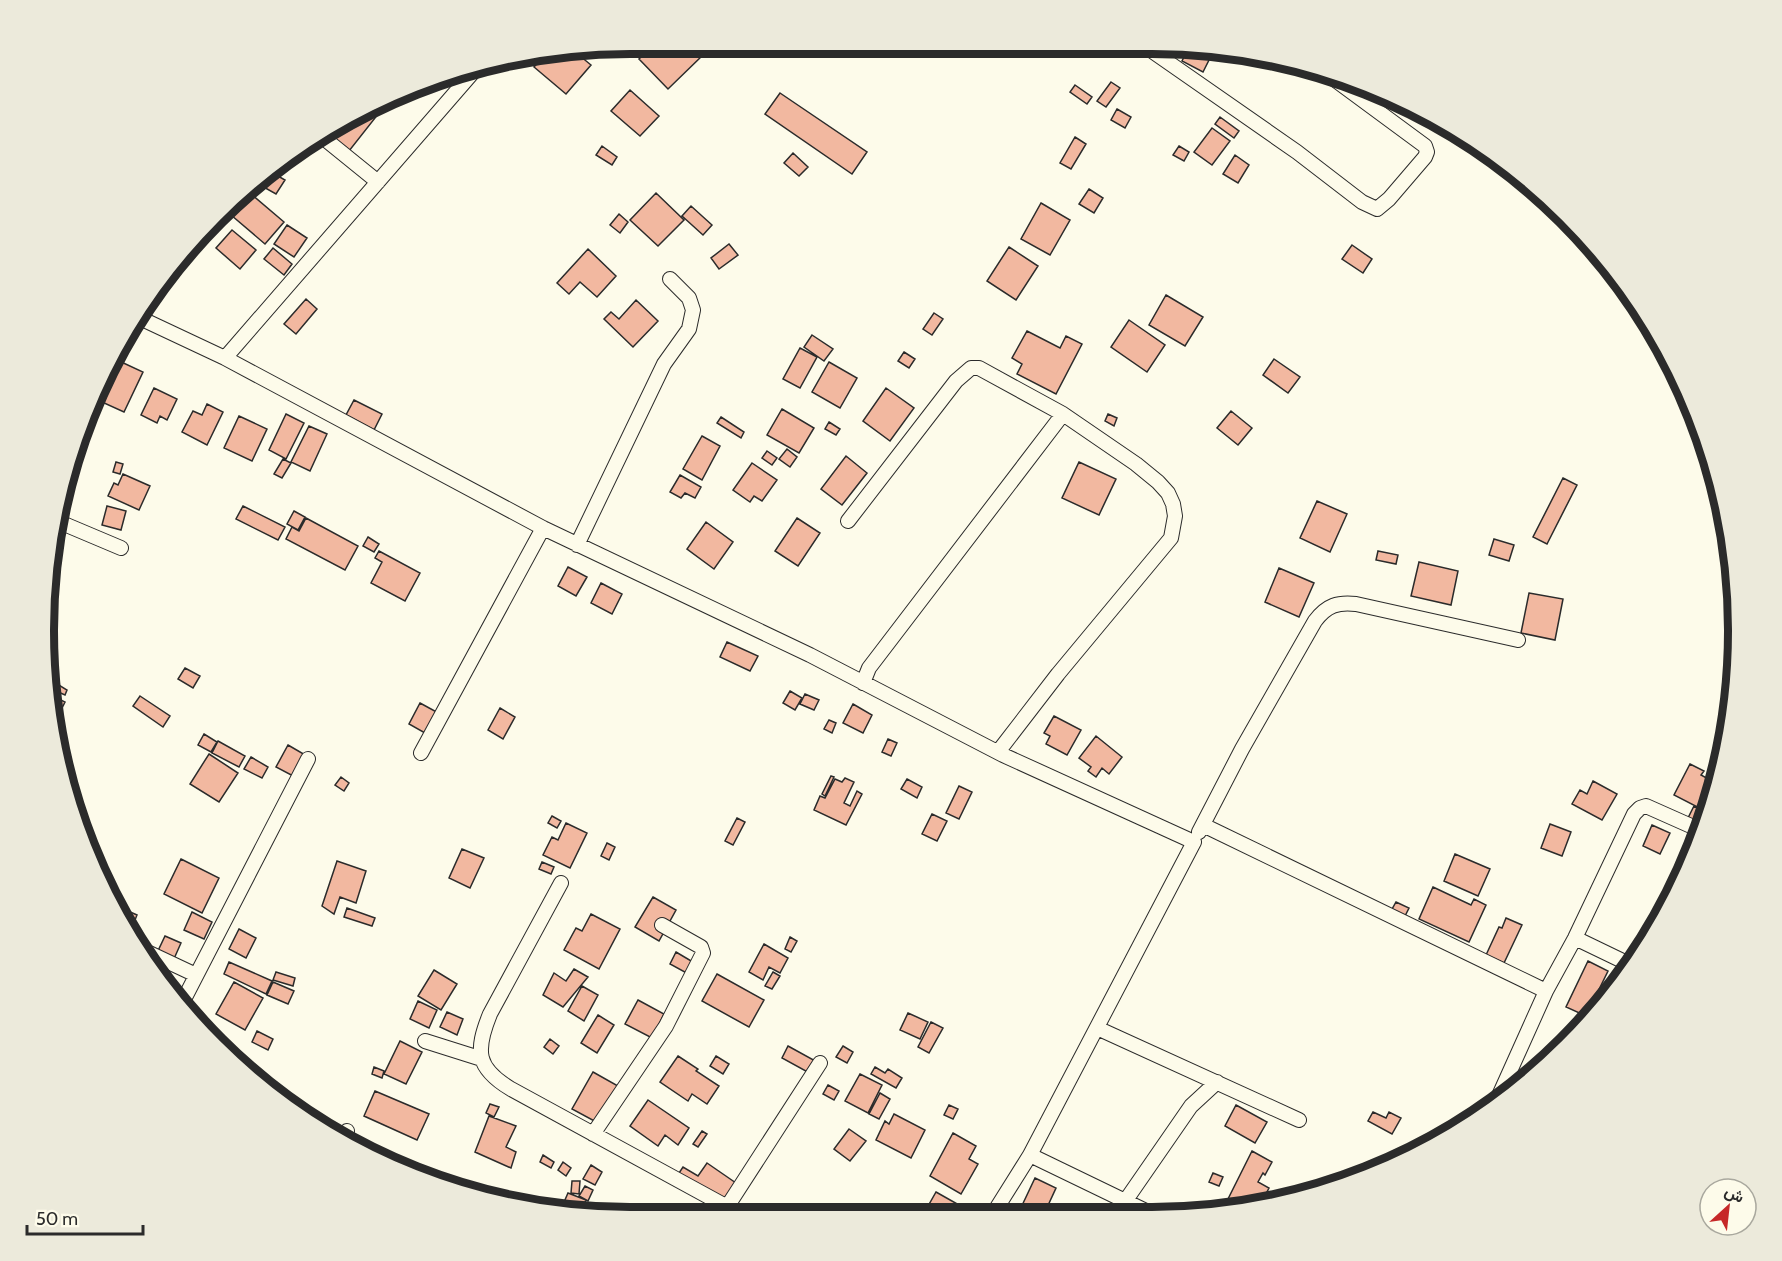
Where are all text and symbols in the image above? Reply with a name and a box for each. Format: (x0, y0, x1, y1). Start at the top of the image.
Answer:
north arrow (1698, 1177, 1758, 1237)
text: ش (1722, 1181, 1747, 1207)
scale bar (27, 1198, 142, 1236)
text: 50 m (36, 1208, 78, 1230)

